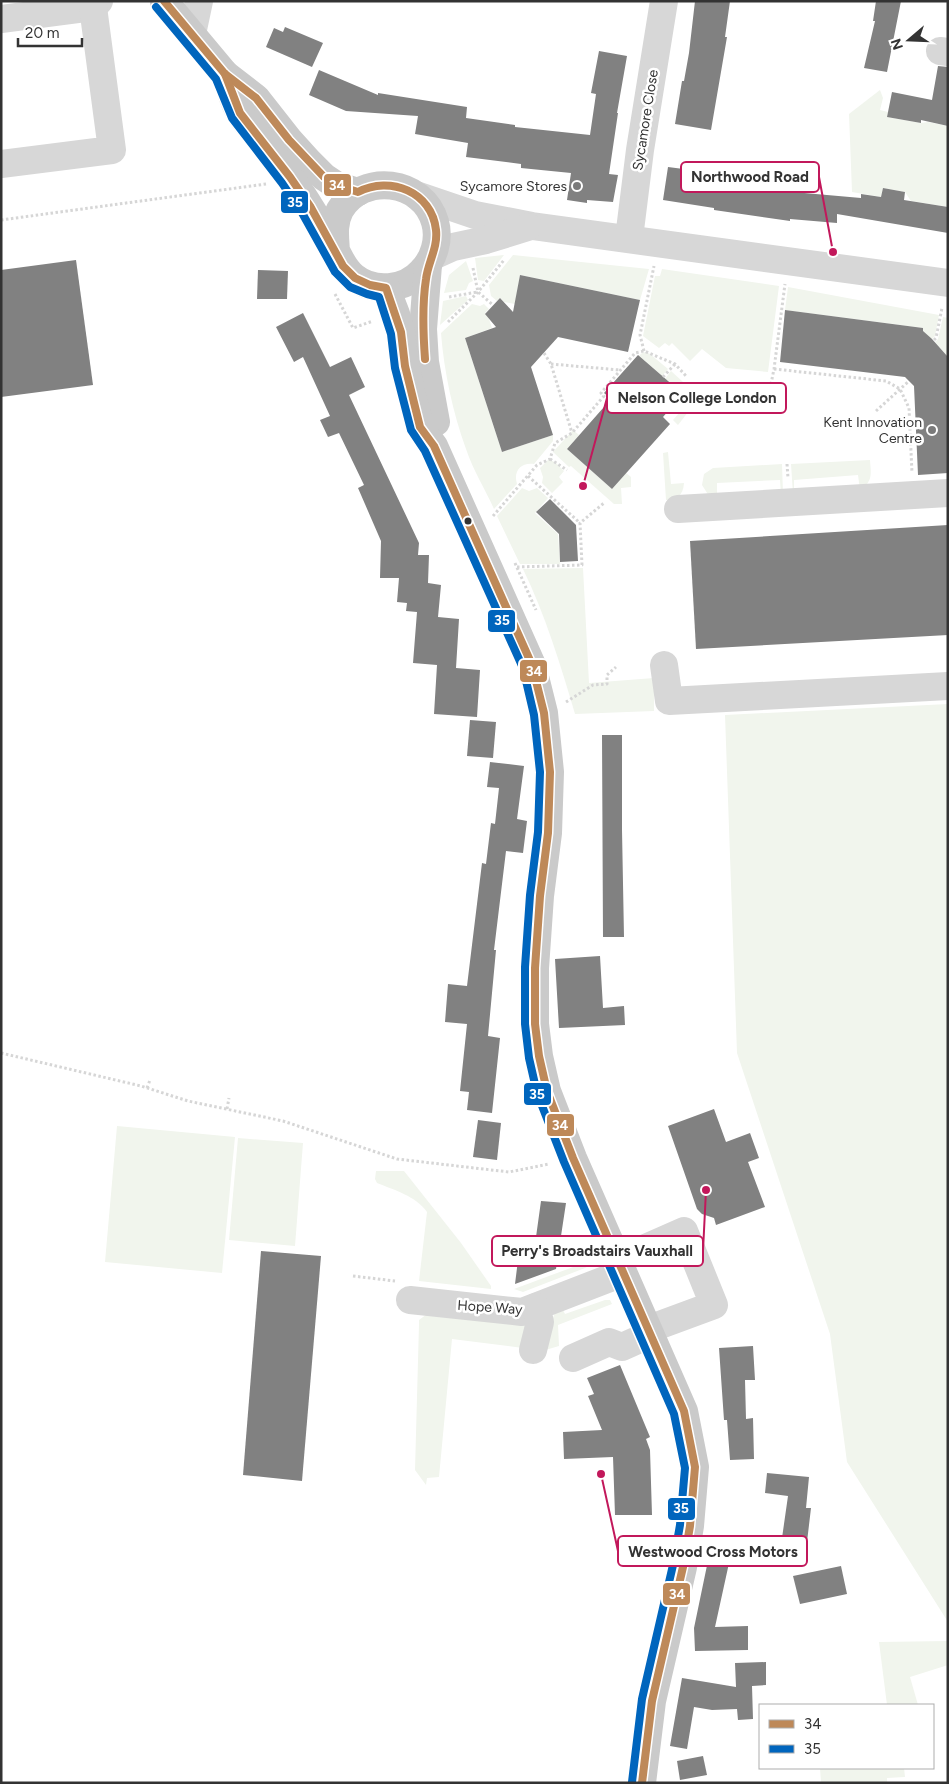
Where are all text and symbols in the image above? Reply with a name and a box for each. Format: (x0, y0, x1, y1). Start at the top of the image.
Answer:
scale bar (18, 15, 81, 47)
north arrow (884, 15, 934, 65)
text: 20 m (25, 24, 59, 42)
text: N (887, 36, 907, 52)
street label: Sycamore Close (629, 68, 662, 172)
callout: Northwood Road (681, 162, 819, 192)
text: Northwood Road (691, 168, 809, 186)
line badge: 34 (323, 173, 352, 197)
text: 34 (329, 177, 345, 194)
place label: Sycamore Stores (460, 178, 567, 195)
marker: Sycamore Stores (571, 180, 583, 192)
line badge: 35 (280, 190, 309, 214)
text: 35 (287, 194, 303, 211)
callout: Nelson College London (607, 383, 786, 413)
text: Nelson College London (617, 389, 777, 407)
place label: Kent Innovation Centre (823, 414, 922, 447)
marker: Kent Innovation Centre (926, 424, 938, 436)
unlabelled marker (463, 516, 473, 526)
line badge: 35 (487, 609, 516, 633)
text: 35 (494, 612, 510, 629)
line badge: 34 (519, 659, 548, 683)
text: 34 (526, 663, 542, 680)
line badge: 35 (523, 1082, 552, 1106)
text: 35 (529, 1086, 545, 1103)
line badge: 34 (546, 1113, 575, 1137)
text: 34 (552, 1117, 568, 1134)
callout: Perry's Broadstairs Vauxhall (492, 1236, 703, 1266)
text: Perry's Broadstairs Vauxhall (501, 1242, 693, 1260)
street label: Hope Way (457, 1297, 524, 1318)
line badge: 35 (667, 1497, 696, 1521)
text: 35 (673, 1500, 689, 1517)
callout: Westwood Cross Motors (618, 1536, 807, 1566)
text: Westwood Cross Motors (628, 1543, 798, 1561)
line badge: 34 (662, 1582, 691, 1606)
text: 34 (669, 1586, 685, 1603)
legend (759, 1704, 934, 1769)
text: 34 (804, 1715, 821, 1733)
text: 35 (804, 1740, 821, 1758)

